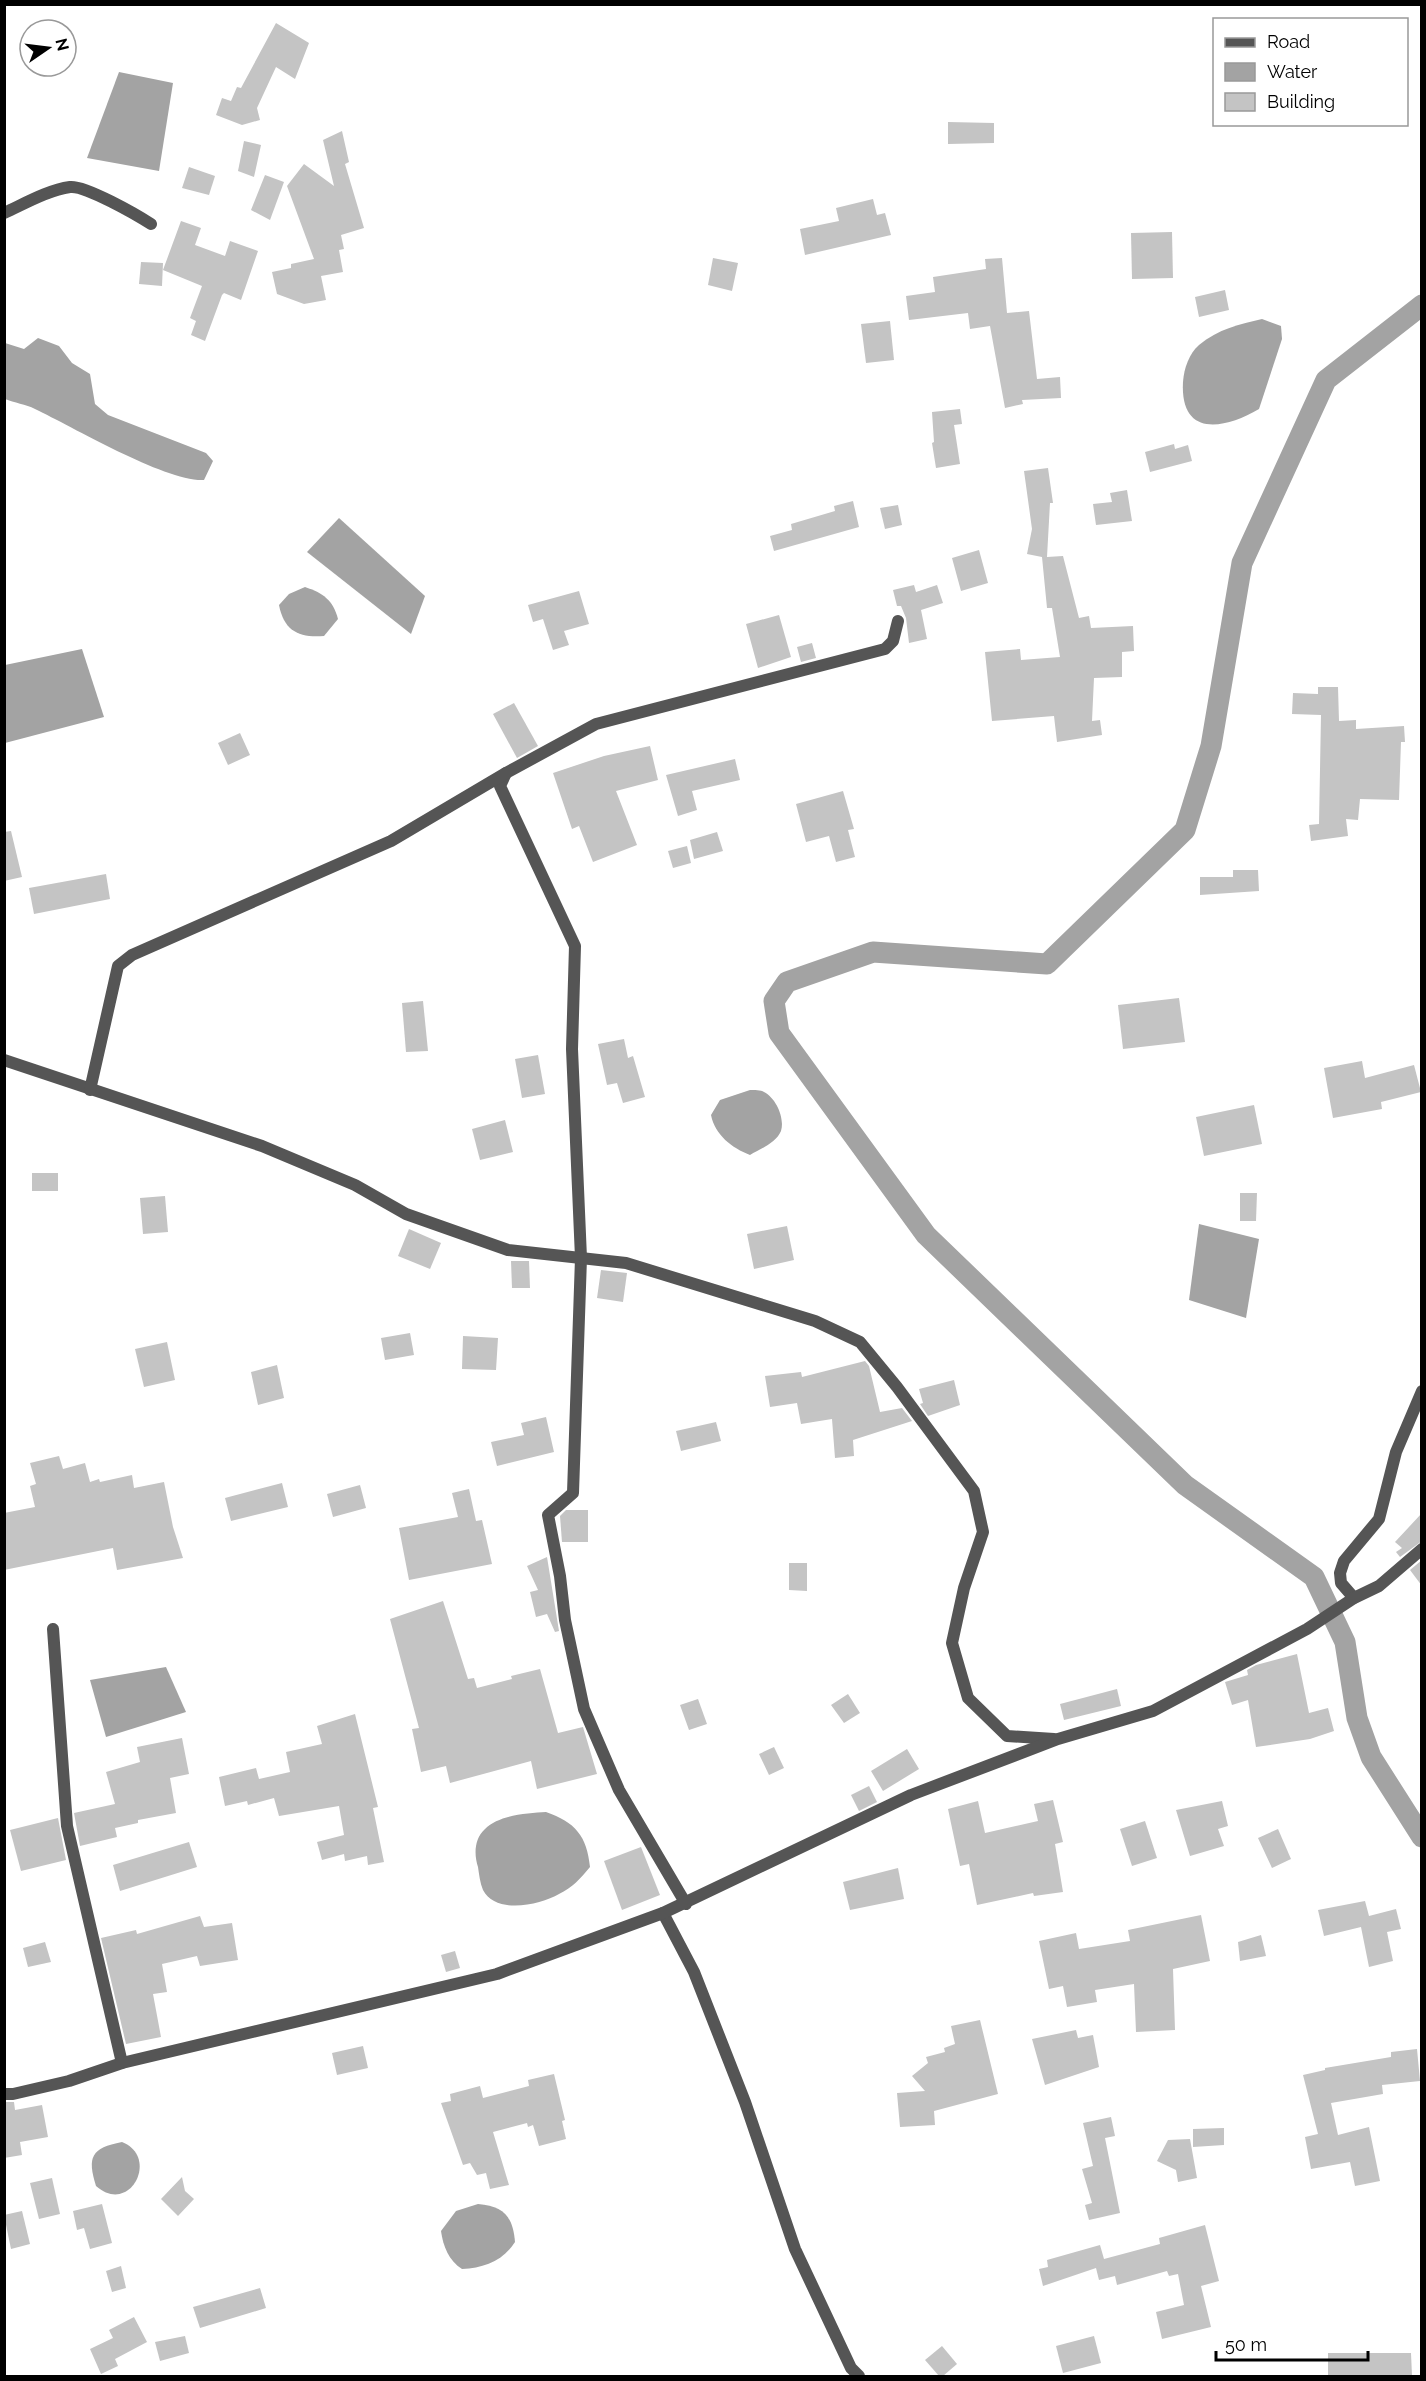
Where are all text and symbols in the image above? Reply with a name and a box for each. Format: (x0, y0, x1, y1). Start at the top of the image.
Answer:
north arrow (18, 18, 78, 78)
legend (1213, 18, 1408, 126)
text: Road (1267, 31, 1310, 52)
text: N (51, 36, 73, 53)
text: Water (1267, 61, 1318, 82)
text: Building (1267, 91, 1335, 112)
scale bar (1216, 2324, 1368, 2362)
text: 50 m (1225, 2334, 1267, 2355)

